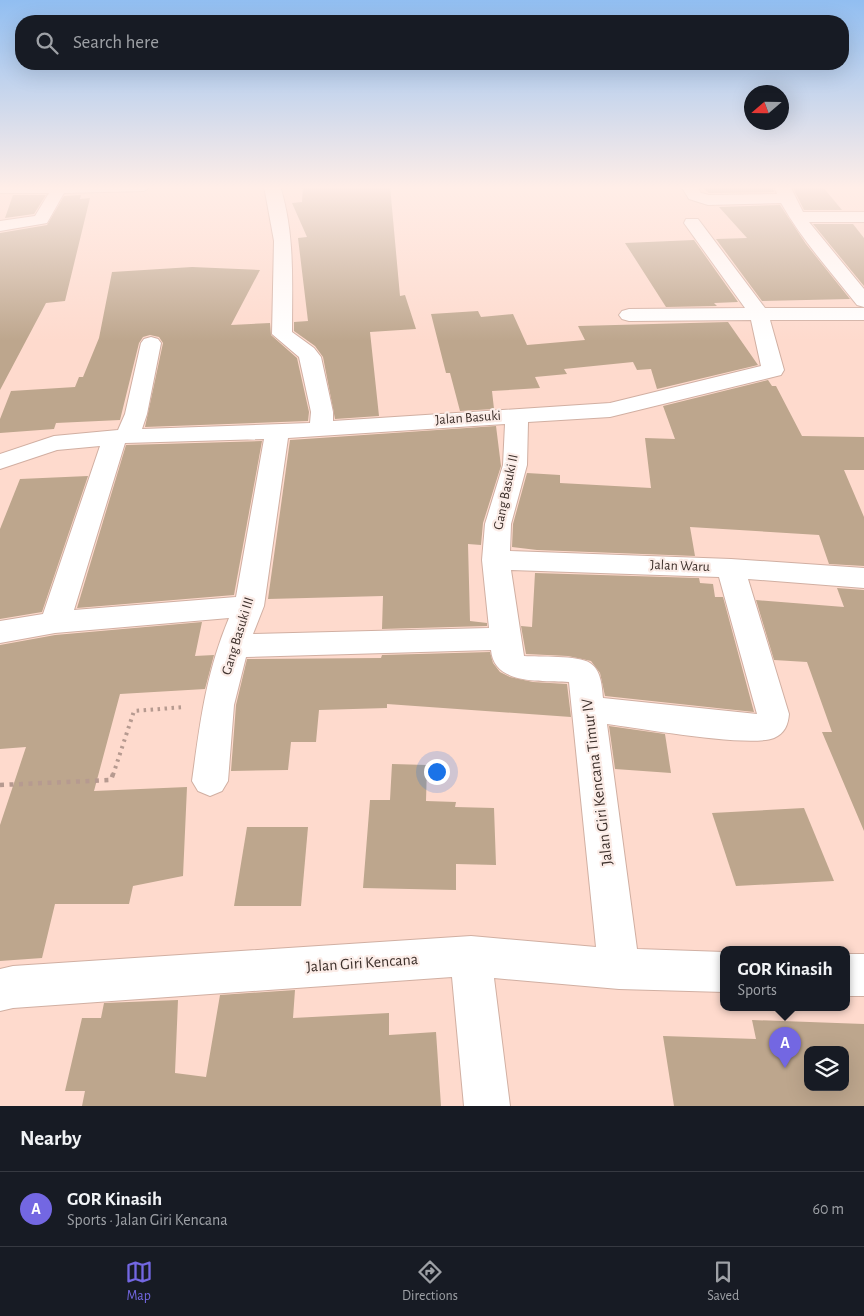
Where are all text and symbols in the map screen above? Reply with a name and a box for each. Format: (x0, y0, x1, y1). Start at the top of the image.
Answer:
search box (15, 15, 849, 70)
icon: search (33, 29, 61, 57)
text: Search here (73, 33, 159, 52)
north arrow (744, 85, 789, 130)
street label: Jalan Basuki (435, 409, 501, 427)
street label: Gang Basuki II (491, 453, 521, 531)
street label: Jalan Waru (650, 558, 710, 574)
street label: Gang Basuki III (220, 595, 256, 677)
street label: Jalan Giri Kencana Timur IV (579, 698, 615, 866)
your location (424, 759, 450, 785)
popup (720, 946, 850, 1011)
street label: Jalan Giri Kencana (305, 951, 419, 975)
text: GOR Kinasih (737, 960, 833, 979)
text: Sports (737, 982, 777, 998)
pin: A (769, 1027, 801, 1068)
map controls (804, 1046, 849, 1091)
button: layers (804, 1046, 849, 1091)
text: Nearby (20, 1128, 81, 1149)
text: GOR Kinasih (67, 1190, 162, 1209)
text: A (31, 1201, 41, 1217)
text: 60 m (813, 1201, 844, 1217)
text: Sports · Jalan Giri Kencana (67, 1212, 228, 1228)
tab: Map (125, 1258, 153, 1305)
tab: Directions (402, 1258, 458, 1305)
tab: Saved (707, 1258, 739, 1305)

